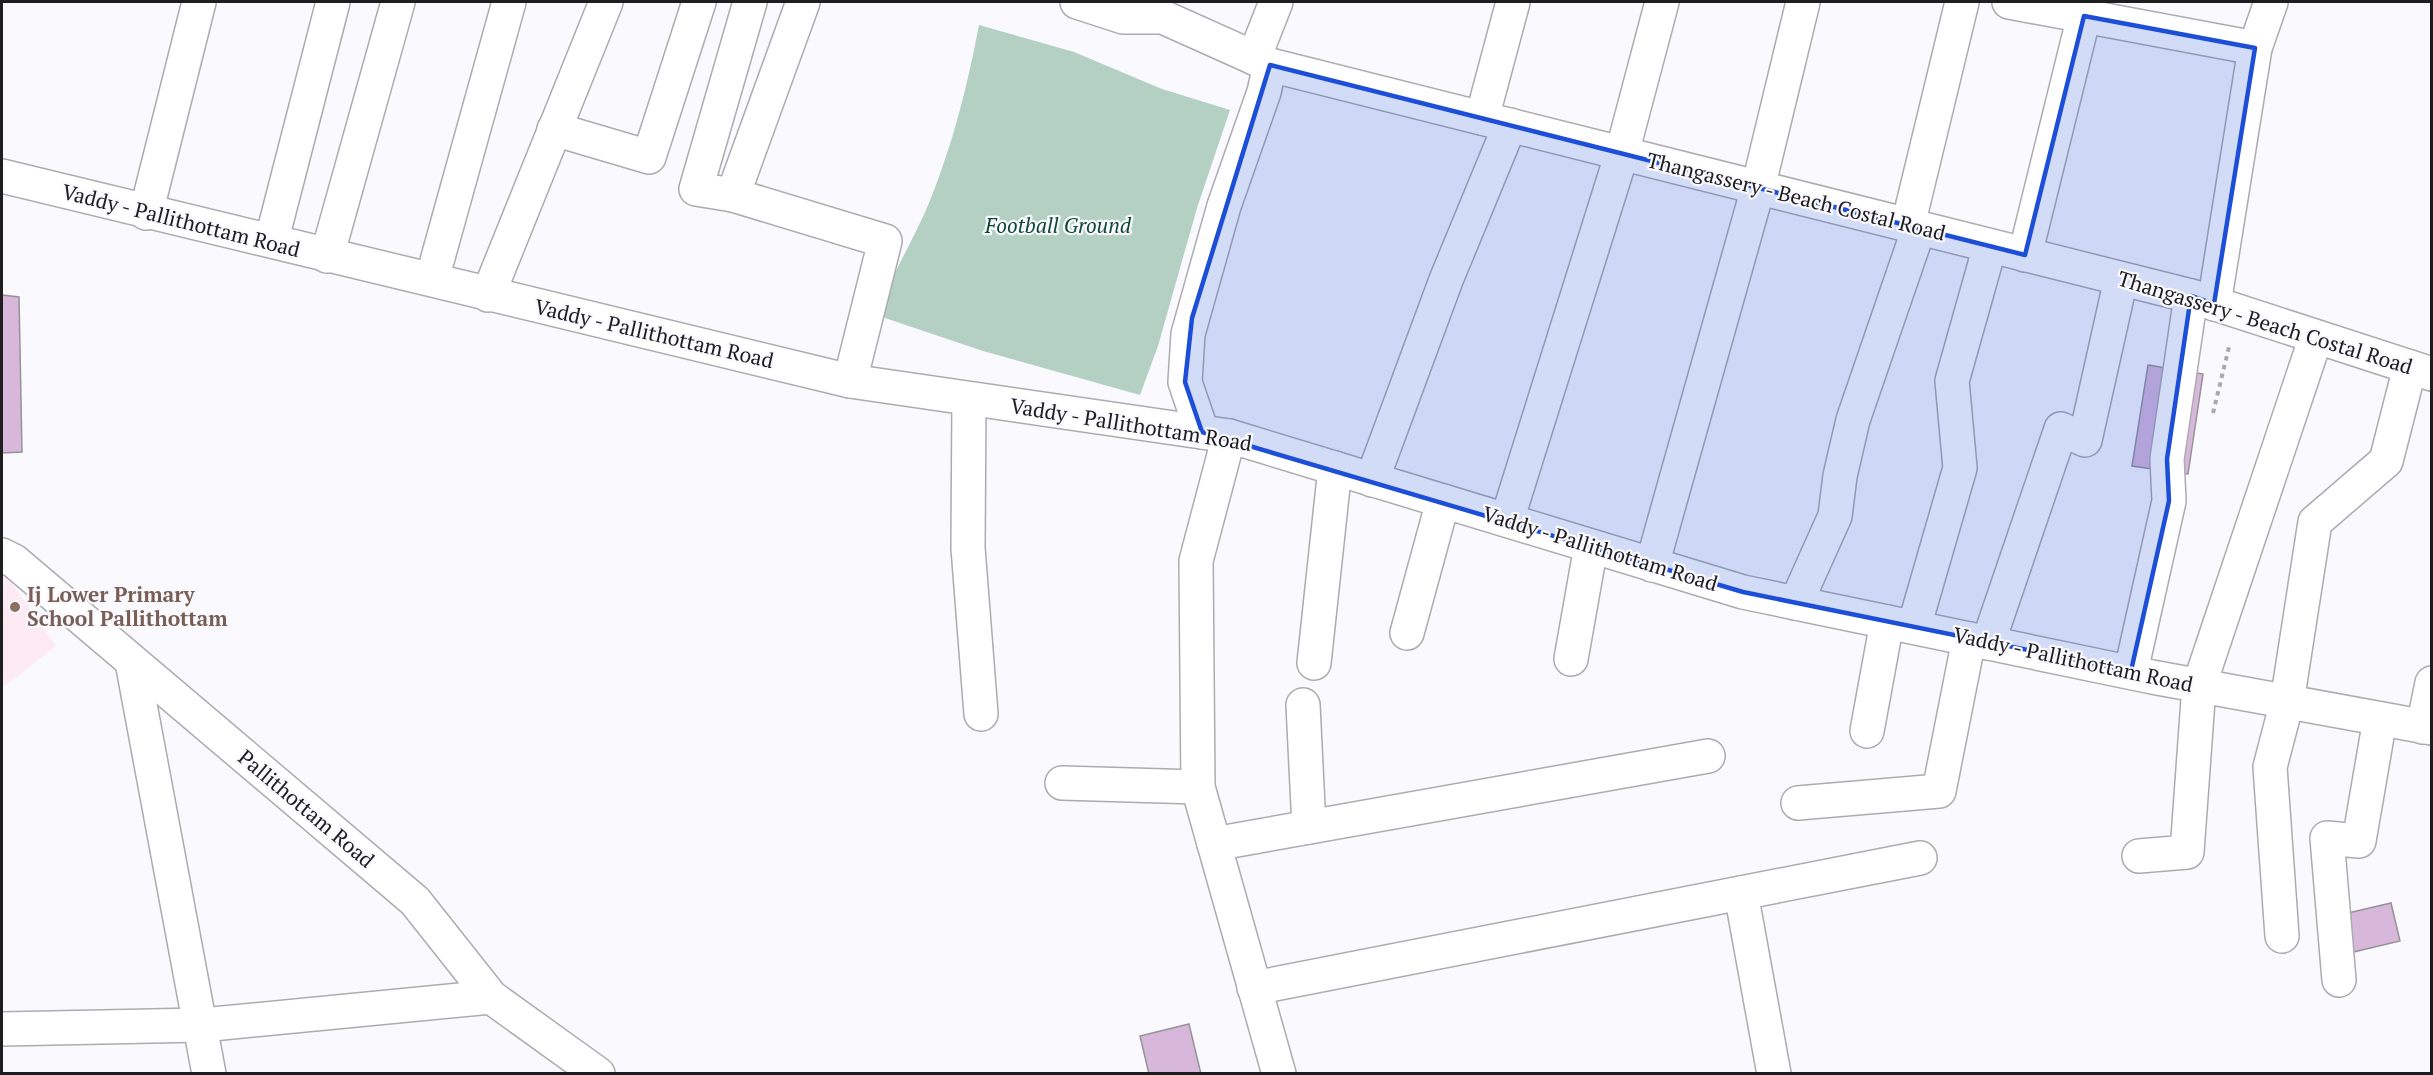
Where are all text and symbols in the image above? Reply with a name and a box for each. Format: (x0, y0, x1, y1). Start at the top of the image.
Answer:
street label: Thangassery - Beach Costal Road (1644, 145, 1949, 247)
street label: Vaddy - Pallithottam Road (59, 177, 304, 263)
park label: Football Ground (984, 211, 1132, 239)
street label: Thangassery - Beach Costal Road (2114, 264, 2416, 380)
street label: Vaddy - Pallithottam Road (532, 292, 777, 374)
street label: Vaddy - Pallithottam Road (1008, 391, 1254, 457)
street label: Vaddy - Pallithottam Road (1479, 499, 1722, 597)
place label: Ij Lower Primary School Pallithottam (27, 580, 228, 632)
marker: Ij Lower Primary School Pallithottam (8, 600, 22, 614)
street label: Vaddy - Pallithottam Road (1951, 620, 2196, 698)
street label: Pallithottam Road (233, 743, 381, 874)

